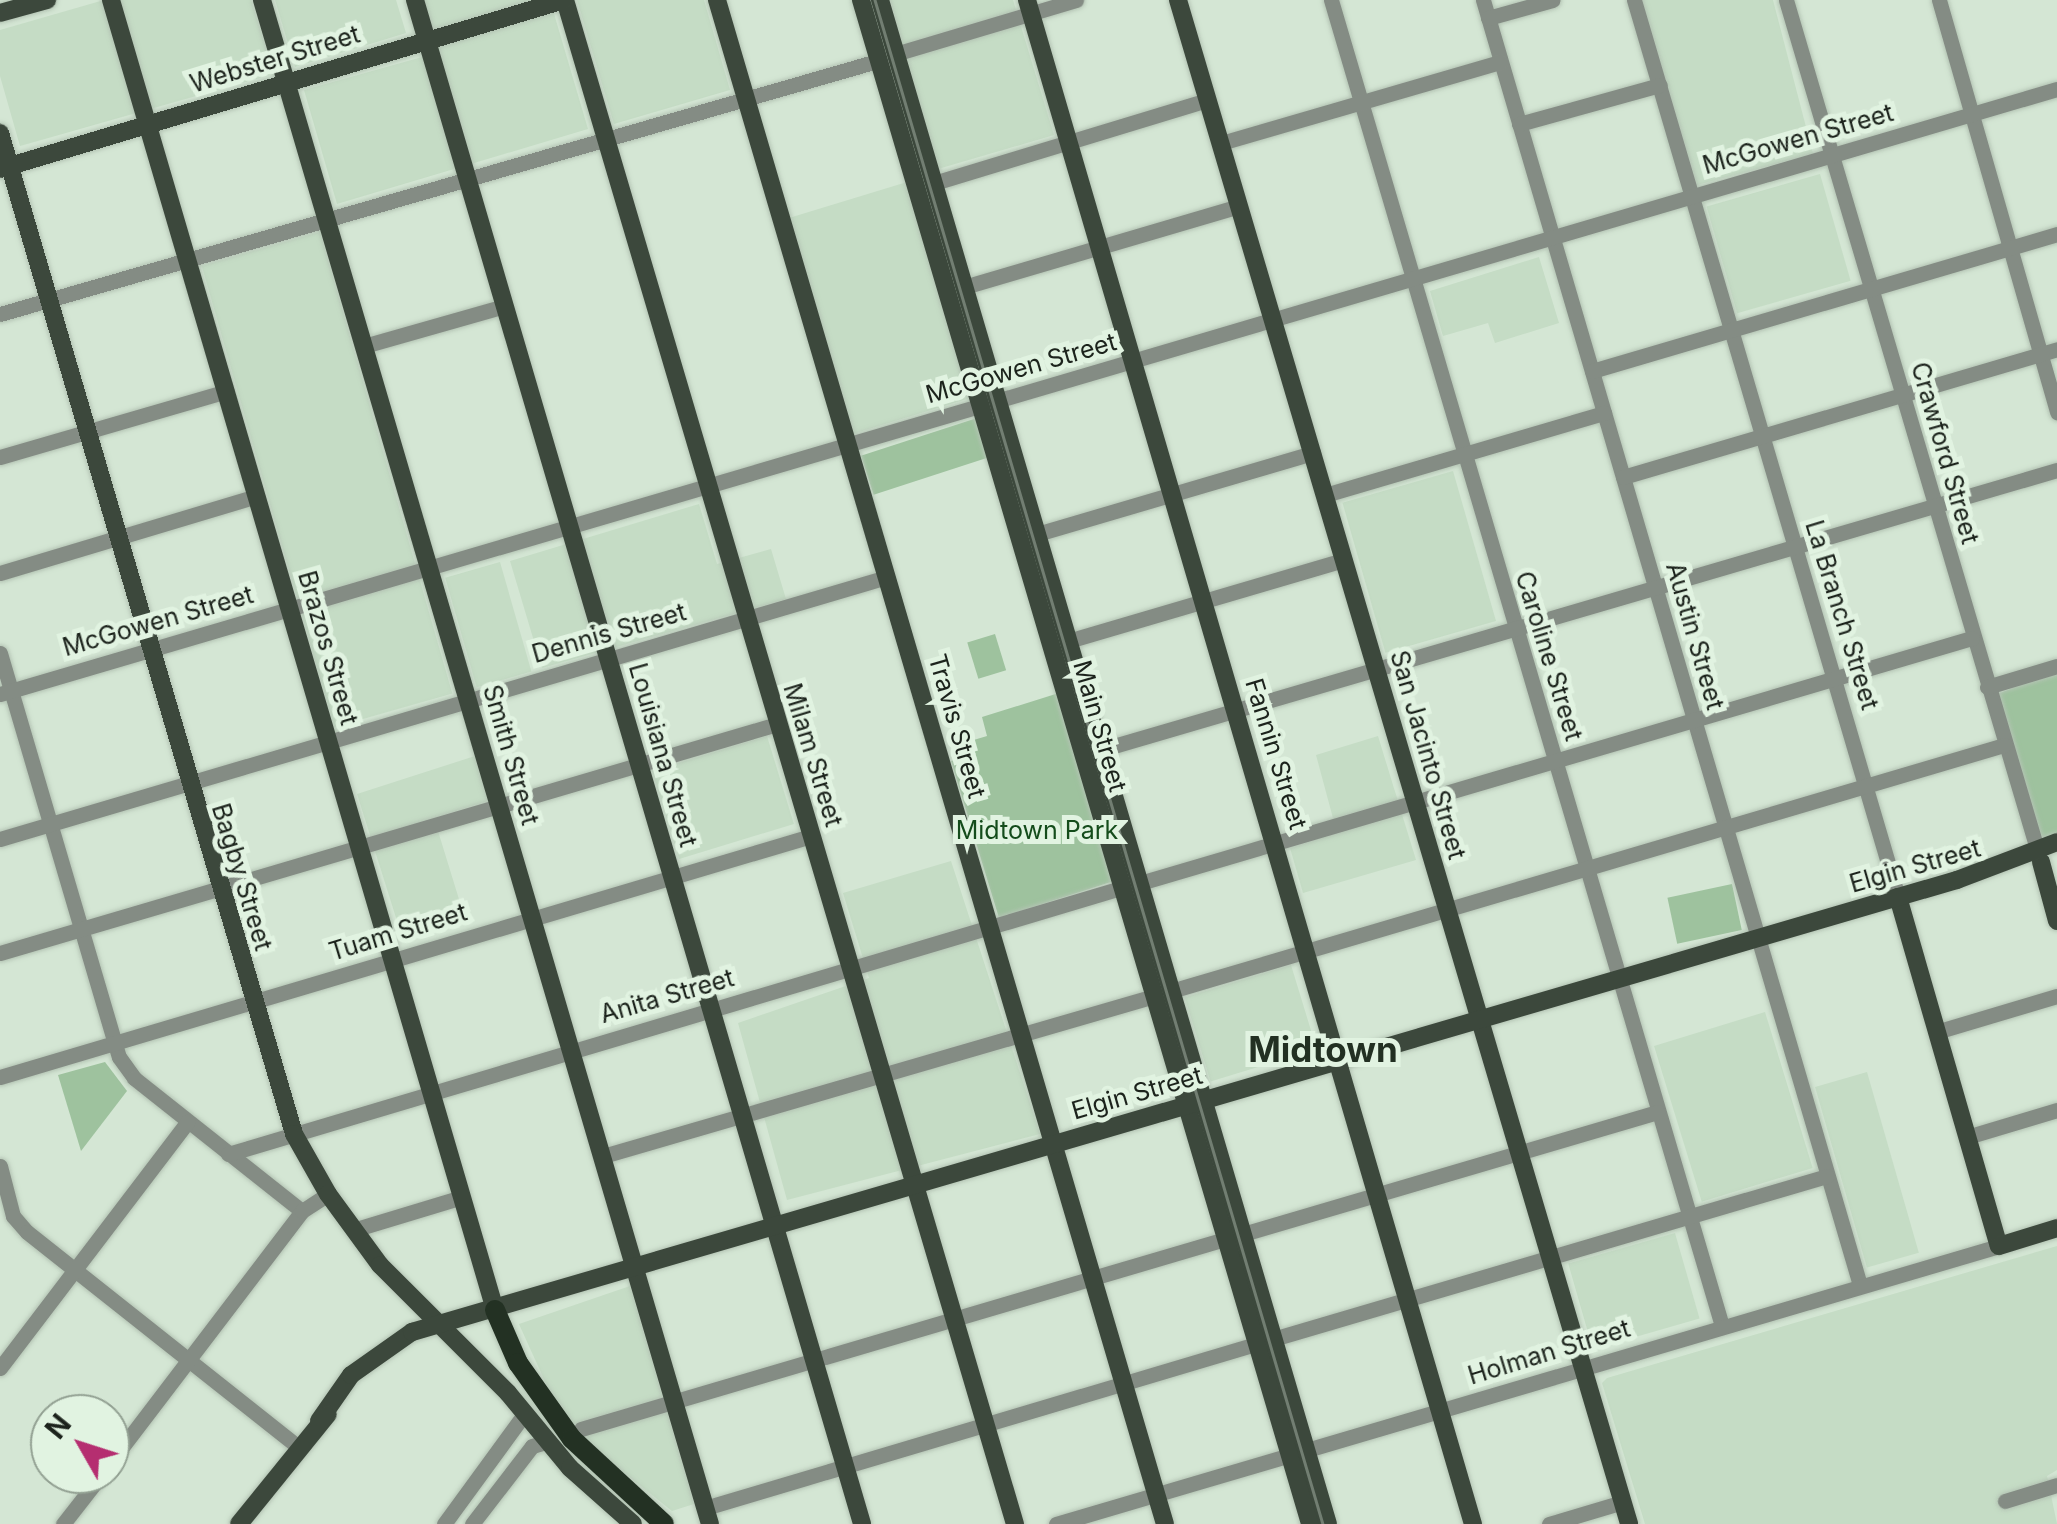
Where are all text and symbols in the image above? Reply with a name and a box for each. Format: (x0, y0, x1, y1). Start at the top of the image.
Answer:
street label: Webster Street (186, 19, 364, 99)
street label: McGowen Street (1699, 97, 1897, 181)
street label: McGowen Street (922, 326, 1120, 410)
street label: Crawford Street (1905, 359, 1985, 547)
street label: La Branch Street (1799, 517, 1885, 713)
street label: Austin Street (1660, 559, 1730, 713)
street label: Brazos Street (292, 567, 364, 729)
street label: Caroline Street (1509, 568, 1589, 744)
street label: McGowen Street (59, 579, 257, 663)
street label: Dennis Street (528, 597, 690, 669)
street label: San Jacinto Street (1384, 647, 1472, 863)
street label: Travis Street (922, 650, 992, 802)
street label: Main Street (1067, 657, 1133, 795)
street label: Louisiana Street (622, 660, 704, 850)
street label: Fannin Street (1239, 675, 1313, 833)
street label: Milam Street (777, 680, 849, 830)
street label: Smith Street (477, 681, 545, 829)
street label: Bagby Street (205, 800, 279, 954)
park label: Midtown Park (956, 815, 1118, 845)
street label: Elgin Street (1846, 833, 1984, 899)
street label: Tuam Street (325, 897, 471, 967)
street label: Anita Street (597, 963, 737, 1029)
district label: Midtown (1248, 1028, 1398, 1070)
street label: Elgin Street (1068, 1060, 1206, 1126)
street label: Holman Street (1464, 1313, 1634, 1391)
north arrow (30, 1394, 130, 1494)
text: N (38, 1407, 78, 1445)

